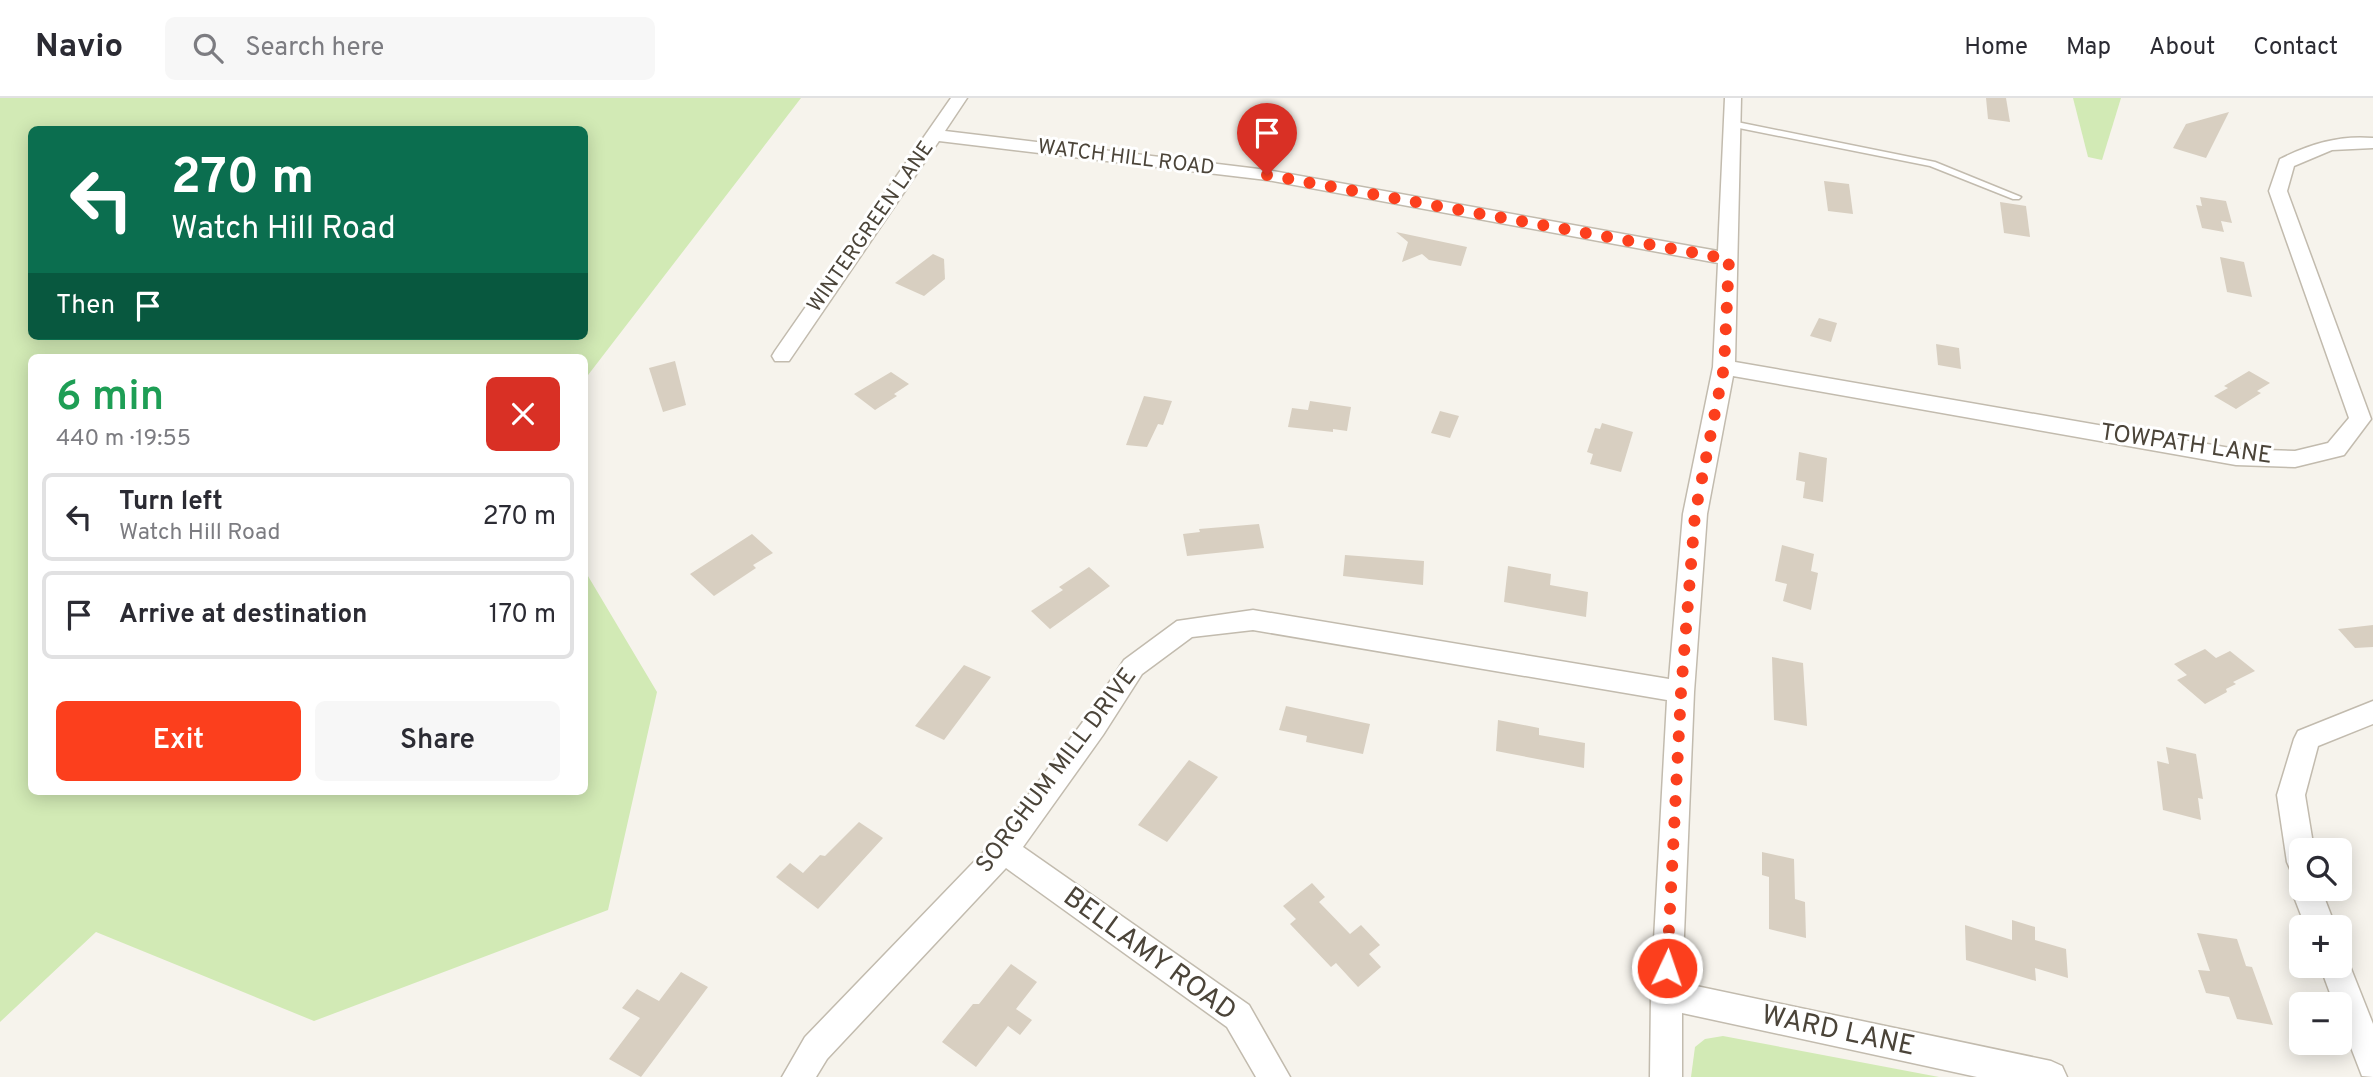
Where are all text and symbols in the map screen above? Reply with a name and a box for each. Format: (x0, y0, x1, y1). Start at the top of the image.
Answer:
search box (165, 17, 655, 80)
text: Navio (35, 27, 123, 69)
icon: search (189, 29, 227, 67)
text: Search here (245, 32, 384, 65)
text: Home (1964, 33, 2028, 63)
text: Map (2066, 33, 2111, 63)
text: About (2149, 33, 2215, 63)
text: Contact (2253, 33, 2338, 63)
pin (1237, 103, 1297, 175)
icon: arrive (1248, 114, 1286, 152)
street label: WATCH HILL ROAD (1036, 134, 1216, 182)
street label: WINTERGREEN LANE (802, 136, 940, 318)
text: 270 m (171, 149, 314, 211)
icon: left (56, 154, 147, 245)
text: Watch Hill Road (171, 210, 396, 250)
icon: arrive (129, 287, 167, 325)
text: Then (56, 290, 115, 323)
text: 6 min (56, 372, 164, 425)
button: close (486, 377, 560, 451)
street label: TOWPATH LANE (2098, 418, 2274, 472)
text: 440 m · 19:55 (56, 425, 191, 454)
text: Turn left (119, 486, 223, 519)
icon: left (60, 498, 98, 536)
text: 270 m (483, 501, 556, 534)
text: Watch Hill Road (119, 519, 280, 548)
icon: arrive (60, 596, 98, 634)
text: Arrive at destination (119, 599, 367, 632)
text: 170 m (489, 599, 556, 632)
street label: SORGHUM MILL DRIVE (970, 663, 1144, 879)
button: Exit (56, 701, 301, 781)
button: Share (315, 701, 560, 781)
map controls (2289, 838, 2352, 1055)
button: search (2289, 838, 2352, 901)
street label: BELLAMY ROAD (1055, 880, 1243, 1030)
button: + (2289, 915, 2352, 978)
position arrow (1630, 931, 1704, 1005)
button: − (2289, 992, 2352, 1055)
street label: WARD LANE (1758, 998, 1918, 1066)

